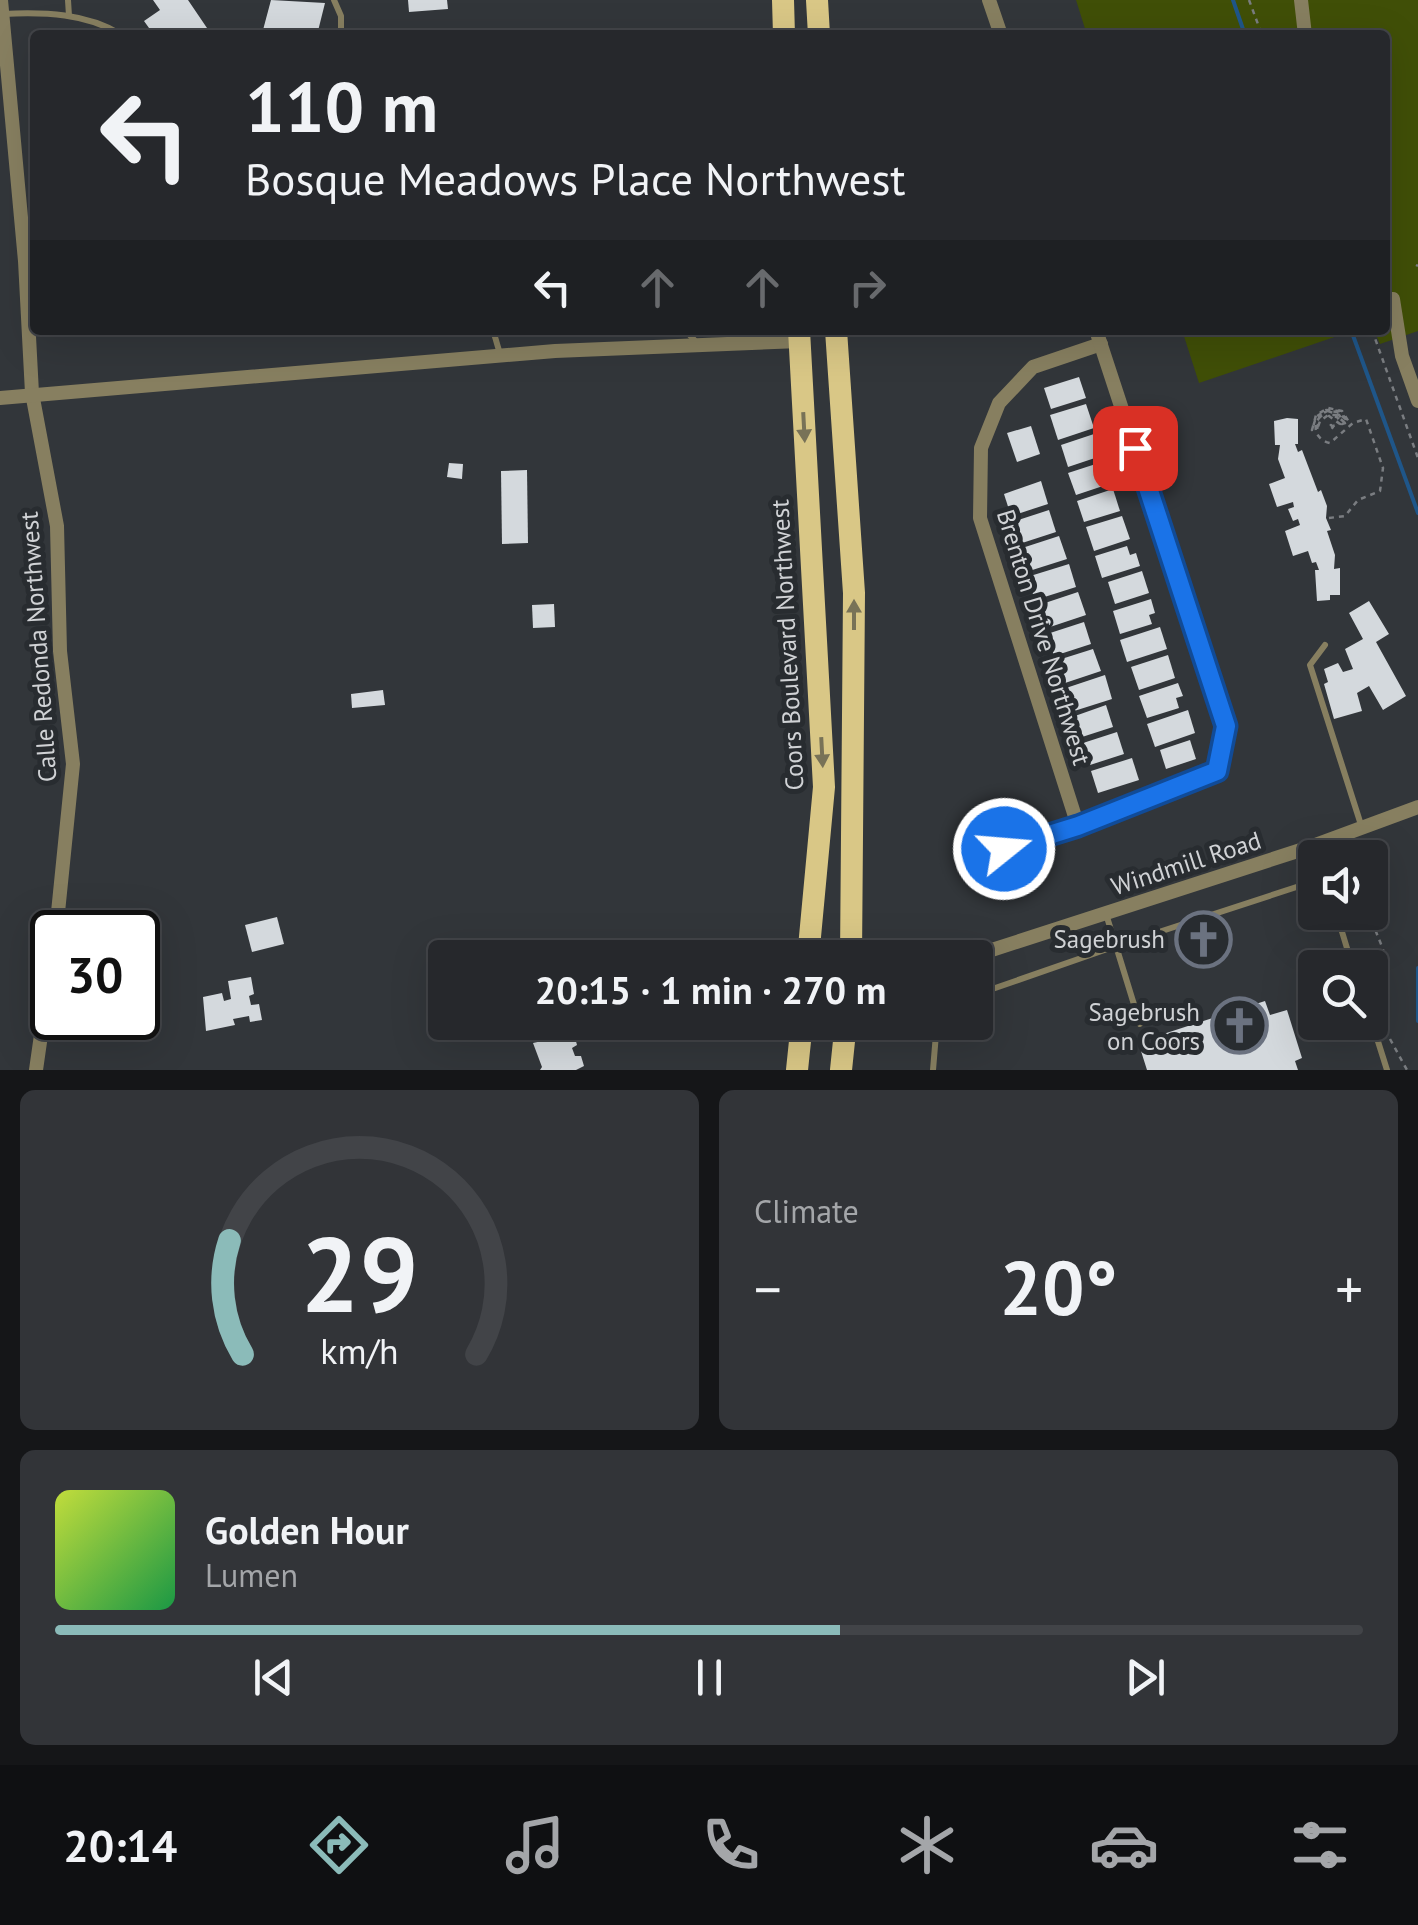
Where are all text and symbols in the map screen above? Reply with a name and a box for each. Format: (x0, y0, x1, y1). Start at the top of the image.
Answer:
text: 110 m (245, 61, 438, 151)
icon: left (80, 70, 210, 200)
text: Bosque Meadows Place Northwest (245, 149, 906, 207)
icon: left (525, 260, 580, 315)
icon: ahead (630, 260, 685, 315)
icon: ahead (735, 260, 790, 315)
icon: right (840, 260, 895, 315)
pin (1093, 406, 1178, 491)
one-way arrow (796, 412, 812, 444)
icon: arrive (1108, 421, 1163, 476)
street label: Coors Boulevard Northwest (763, 498, 811, 791)
street label: Brenton Drive Northwest (990, 505, 1098, 769)
street label: Calle Redonda Northwest (13, 510, 63, 783)
one-way arrow (846, 599, 862, 631)
one-way arrow (814, 736, 830, 768)
position arrow (952, 797, 1056, 901)
street label: Windmill Road (1107, 824, 1265, 902)
map controls (1298, 840, 1388, 1040)
button: sound (1298, 840, 1388, 930)
church icon: Sagebrush (1174, 909, 1234, 969)
speed limit sign: 30 (30, 910, 160, 1040)
place label: Sagebrush (1054, 923, 1165, 955)
button: search (1298, 950, 1388, 1040)
text: 20:15 · 1 min · 270 m (535, 965, 886, 1014)
place label: Sagebrush on Coors (1089, 996, 1200, 1057)
church icon: Sagebrush on Coors (1209, 996, 1269, 1056)
text: Climate (754, 1190, 859, 1232)
text: 29 (301, 1206, 418, 1341)
text: 20° (1000, 1239, 1117, 1336)
text: − (754, 1253, 782, 1324)
text: + (1335, 1253, 1363, 1324)
text: km/h (320, 1328, 399, 1374)
text: Golden Hour (205, 1505, 409, 1554)
text: Lumen (205, 1554, 298, 1596)
icon: previous (246, 1650, 301, 1705)
icon: pause (682, 1650, 737, 1705)
icon: next (1118, 1650, 1173, 1705)
icon: directions (304, 1810, 374, 1880)
icon: music (500, 1810, 570, 1880)
icon: phone (696, 1810, 766, 1880)
icon: climate (892, 1810, 962, 1880)
icon: car (1089, 1810, 1159, 1880)
icon: filters (1285, 1810, 1355, 1880)
text: 20:14 (63, 1816, 177, 1874)

